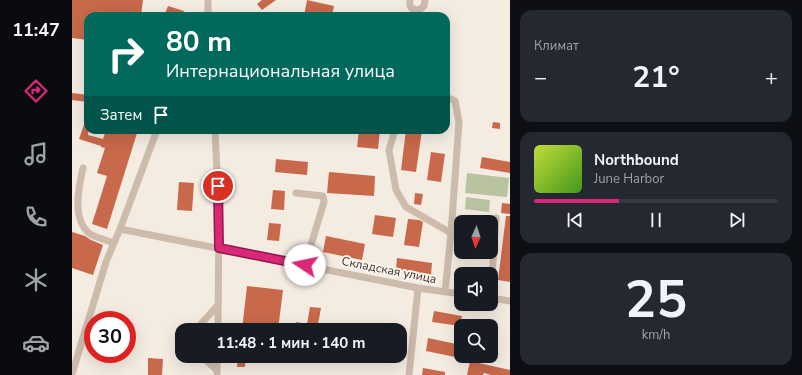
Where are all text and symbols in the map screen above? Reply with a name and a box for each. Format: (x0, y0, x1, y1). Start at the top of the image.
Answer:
text: 11:47 (12, 18, 60, 42)
text: 80 m (166, 23, 232, 61)
icon: right (100, 28, 152, 80)
text: Климат (534, 37, 579, 55)
text: 21° (632, 57, 680, 98)
text: Интернациональная улица (166, 59, 395, 83)
text: − (534, 63, 547, 93)
text: + (765, 63, 778, 93)
icon: directions (22, 77, 50, 105)
icon: arrive (150, 104, 172, 126)
text: Затем (100, 105, 142, 125)
icon: music (22, 140, 50, 168)
text: Northbound (594, 150, 679, 170)
pin (201, 169, 235, 203)
text: June Harbor (594, 170, 664, 188)
icon: arrive (207, 175, 229, 197)
icon: phone (22, 203, 50, 231)
icon: previous (564, 209, 586, 231)
icon: pause (645, 209, 667, 231)
icon: next (726, 209, 748, 231)
north arrow (454, 215, 498, 259)
map controls (454, 215, 498, 363)
position arrow (284, 244, 326, 286)
street label: Складская улица (340, 253, 438, 287)
text: 25 (625, 264, 687, 335)
icon: climate (22, 266, 50, 294)
button: sound (454, 267, 498, 311)
speed limit sign: 30 (84, 311, 136, 363)
button: search (454, 319, 498, 363)
text: km/h (642, 326, 670, 344)
icon: car (22, 329, 50, 357)
text: 11:48 · 1 мин · 140 m (216, 333, 366, 353)

